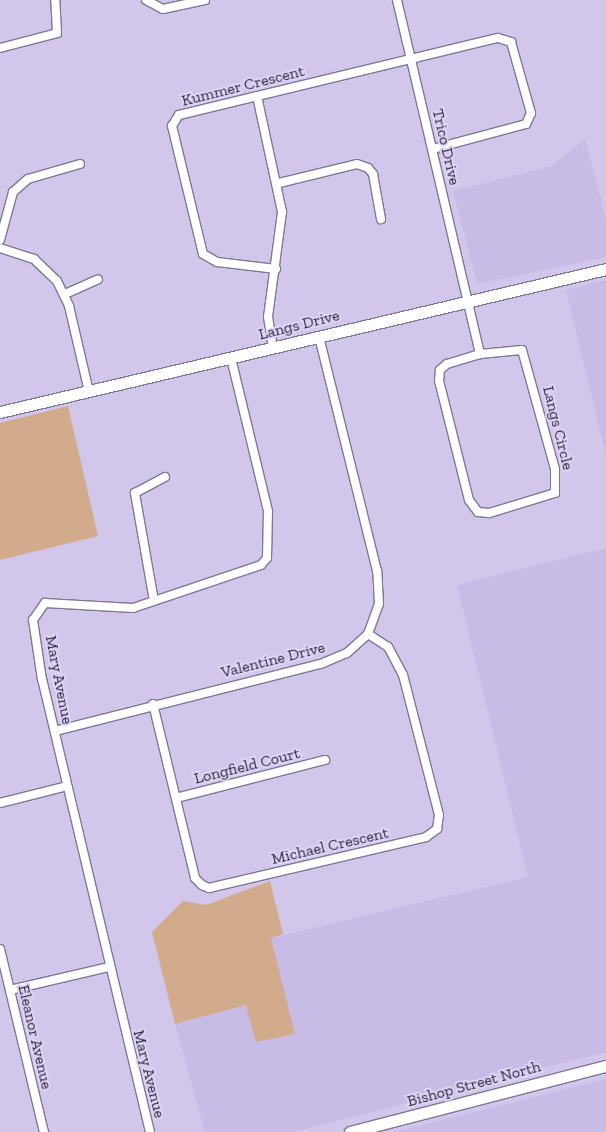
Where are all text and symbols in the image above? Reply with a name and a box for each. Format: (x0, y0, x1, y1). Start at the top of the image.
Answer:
street label: Kummer Crescent (179, 61, 307, 111)
street label: Trico Drive (428, 107, 464, 187)
street label: Langs Drive (257, 306, 341, 344)
street label: Langs Circle (538, 384, 578, 472)
street label: Mary Avenue (41, 634, 77, 726)
street label: Valentine Drive (219, 638, 327, 682)
street label: Longfield Court (192, 744, 302, 788)
street label: Michael Crescent (270, 823, 390, 869)
street label: Eleanor Avenue (14, 983, 56, 1091)
street label: Mary Avenue (129, 1028, 169, 1120)
street label: Bishop Street North (405, 1057, 543, 1111)

